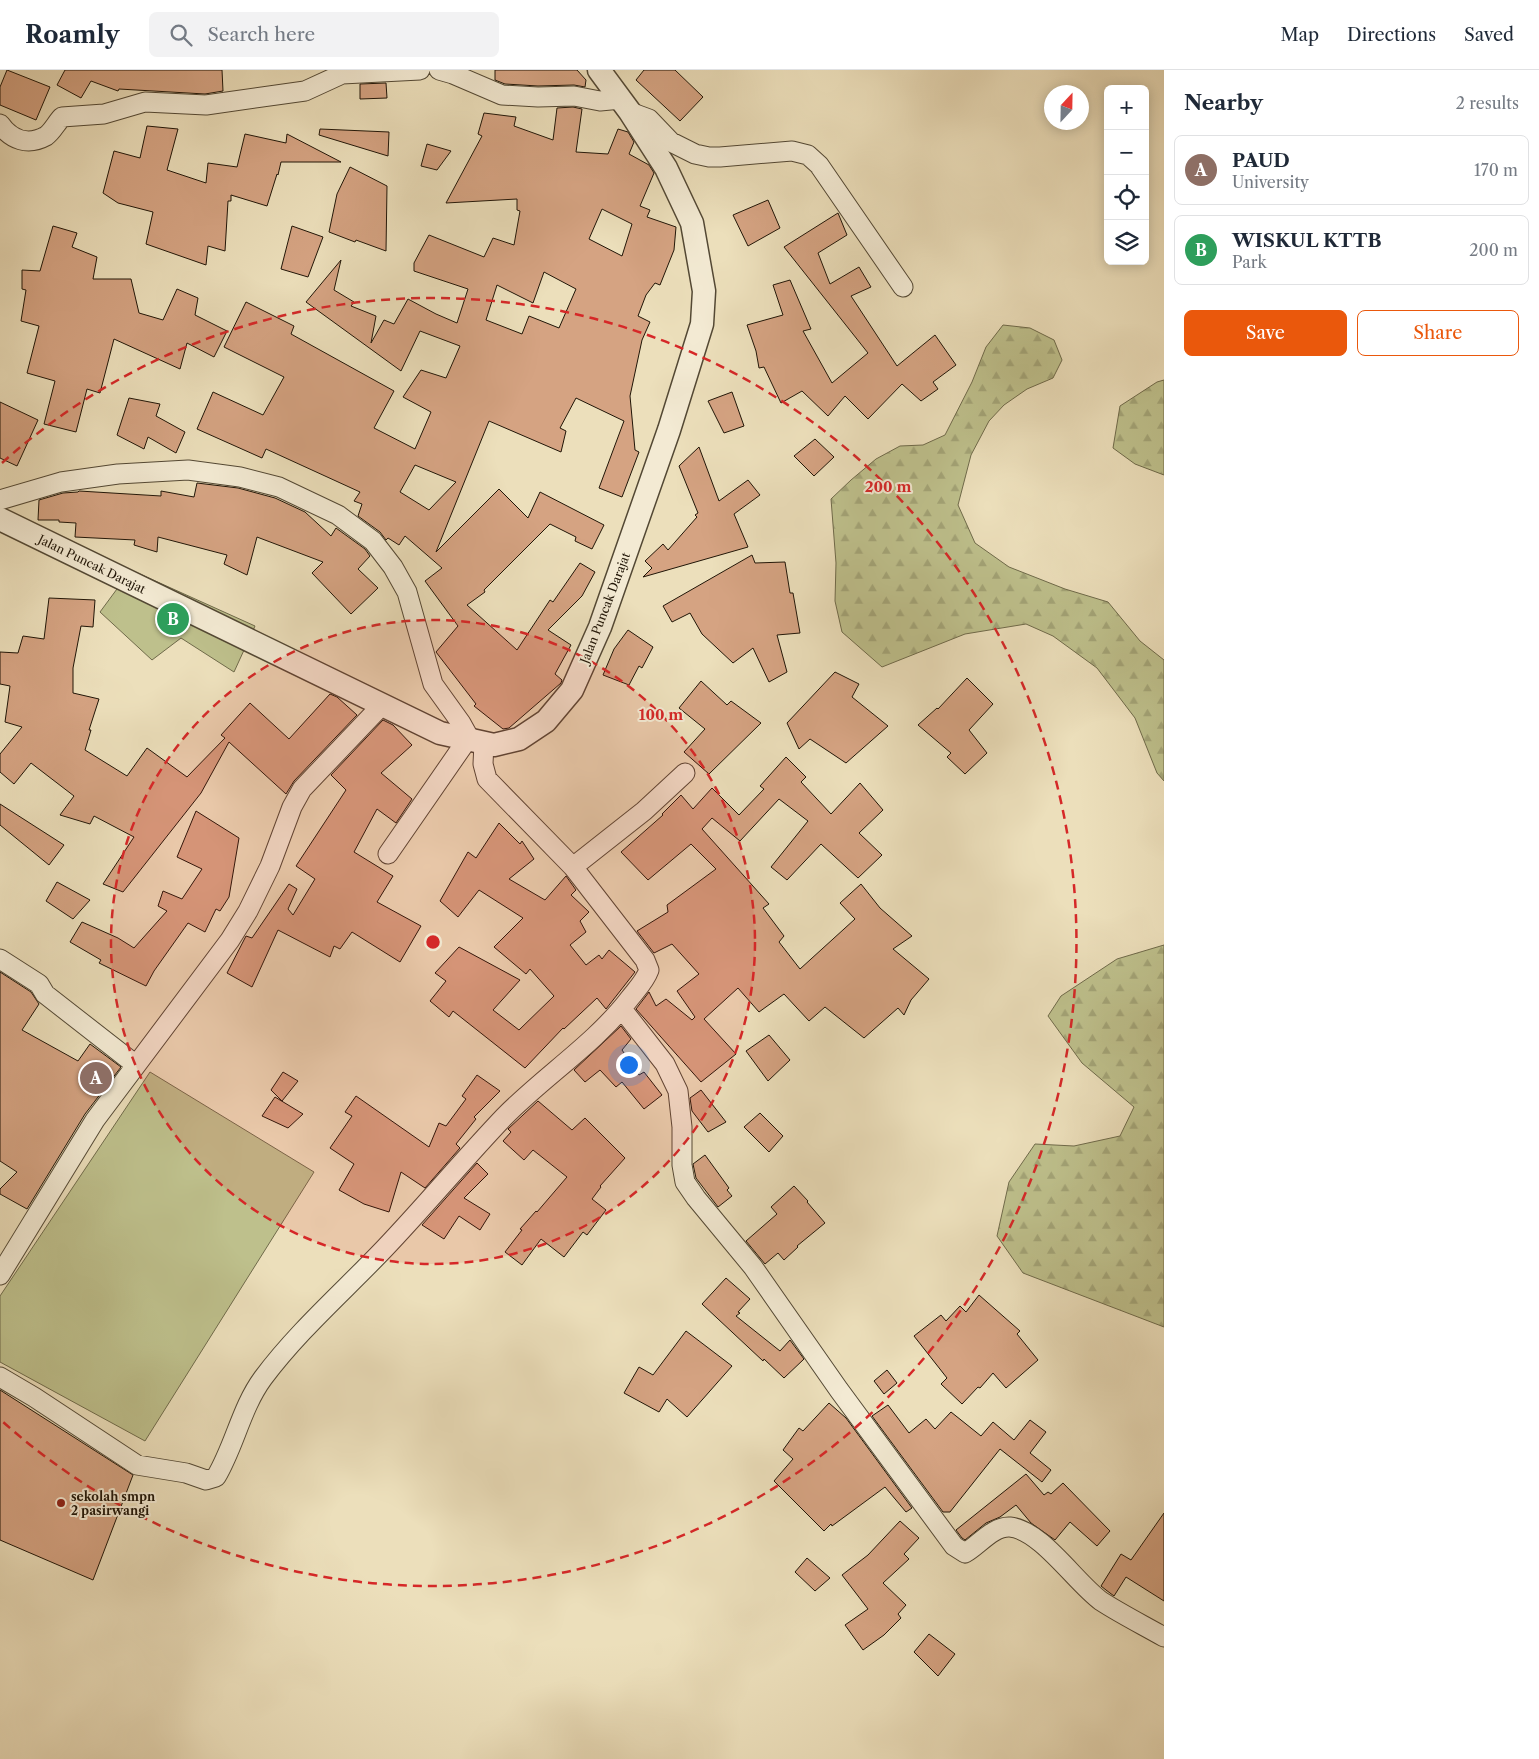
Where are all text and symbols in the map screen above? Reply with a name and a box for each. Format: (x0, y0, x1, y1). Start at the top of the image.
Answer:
search box (149, 12, 499, 57)
text: Roamly (25, 20, 119, 49)
icon: search (167, 21, 195, 49)
text: Search here (207, 23, 315, 46)
text: Map (1280, 24, 1319, 46)
text: Directions (1347, 24, 1436, 46)
text: Saved (1464, 24, 1514, 46)
north arrow (1044, 85, 1089, 130)
map controls (1104, 85, 1149, 265)
button: + (1104, 85, 1149, 130)
text: Nearby (1184, 90, 1263, 115)
text: 2 results (1456, 93, 1519, 113)
button: − (1104, 130, 1149, 175)
text: PAUD (1232, 149, 1290, 172)
text: A (1195, 160, 1207, 180)
text: 170 m (1474, 160, 1518, 180)
text: University (1232, 172, 1309, 192)
button: locate (1104, 175, 1149, 220)
button: layers (1104, 220, 1149, 265)
text: WISKUL KTTB (1232, 229, 1382, 252)
text: B (1195, 240, 1207, 260)
text: 200 m (1469, 240, 1518, 260)
text: Park (1232, 252, 1267, 272)
button: Save (1184, 310, 1347, 356)
button: Share (1357, 310, 1519, 356)
text: 200 m (865, 477, 911, 496)
street label: Jalan Puncak Darajat (34, 531, 149, 597)
street label: Jalan Puncak Darajat (576, 550, 633, 668)
pin: B (157, 600, 189, 638)
text: 100 m (639, 705, 683, 724)
centre of rings (424, 933, 442, 951)
your location (616, 1052, 642, 1078)
pin: A (80, 1059, 112, 1097)
place label: sekolah smpn 2 pasirwangi (71, 1489, 156, 1518)
marker: sekolah smpn 2 pasirwangi (55, 1497, 67, 1509)

